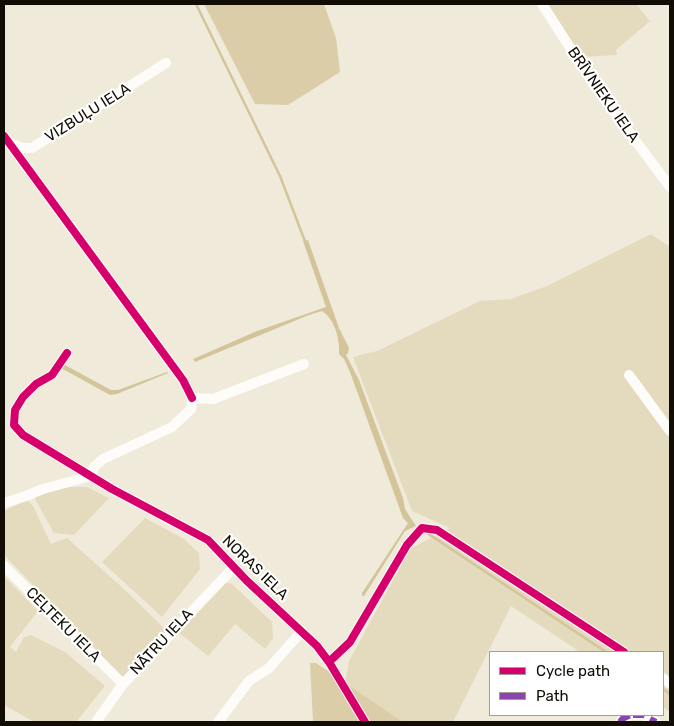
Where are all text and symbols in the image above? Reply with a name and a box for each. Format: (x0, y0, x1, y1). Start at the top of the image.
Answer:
street label: BRĪVNIEKU IELA (563, 44, 643, 146)
street label: VIZBUĻU IELA (42, 80, 134, 146)
street label: NORAS IELA (218, 532, 292, 604)
street label: CEĻTEKU IELA (22, 584, 104, 666)
street label: NĀTRU IELA (127, 605, 197, 679)
legend (489, 651, 664, 716)
text: Cycle path (536, 662, 610, 680)
text: Path (536, 687, 569, 705)

